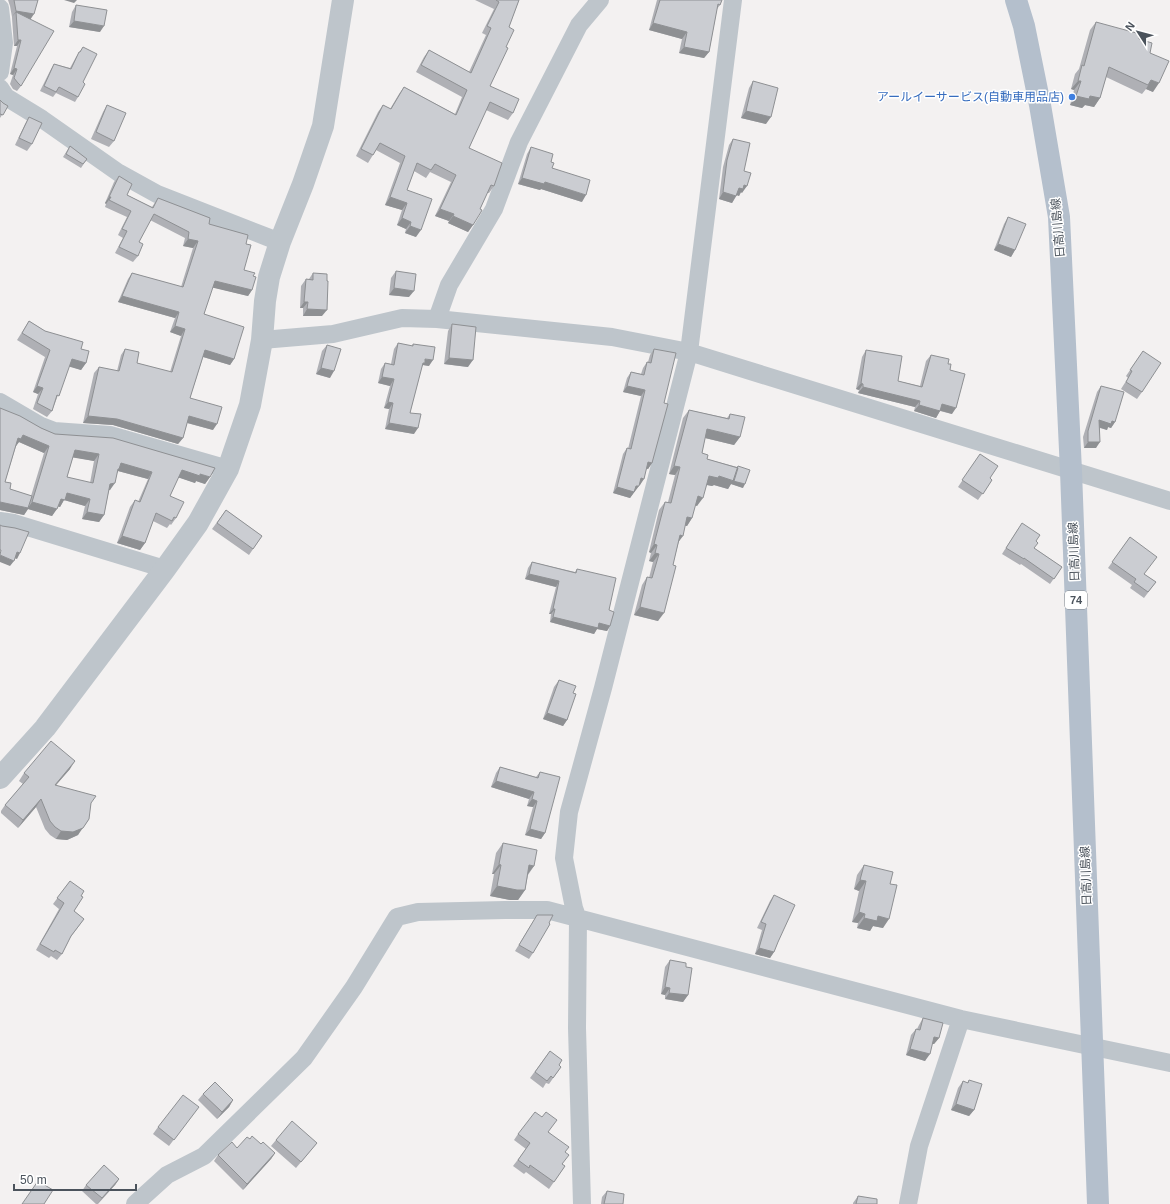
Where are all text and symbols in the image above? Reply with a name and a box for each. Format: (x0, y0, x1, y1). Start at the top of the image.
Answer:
north arrow (1118, 12, 1158, 52)
text: N (1123, 19, 1137, 33)
place label: アールイーサービス(自動車用品店) (877, 90, 1064, 104)
marker: アールイーサービス(自動車用品店) (1067, 92, 1077, 102)
street label: 日高川島線 (1048, 197, 1068, 259)
street label: 日高川島線 (1066, 522, 1082, 582)
road number: 74 (1065, 591, 1087, 609)
street label: 日高川島線 (1078, 846, 1094, 906)
scale bar (14, 1166, 136, 1192)
text: 50 m (20, 1173, 47, 1187)

